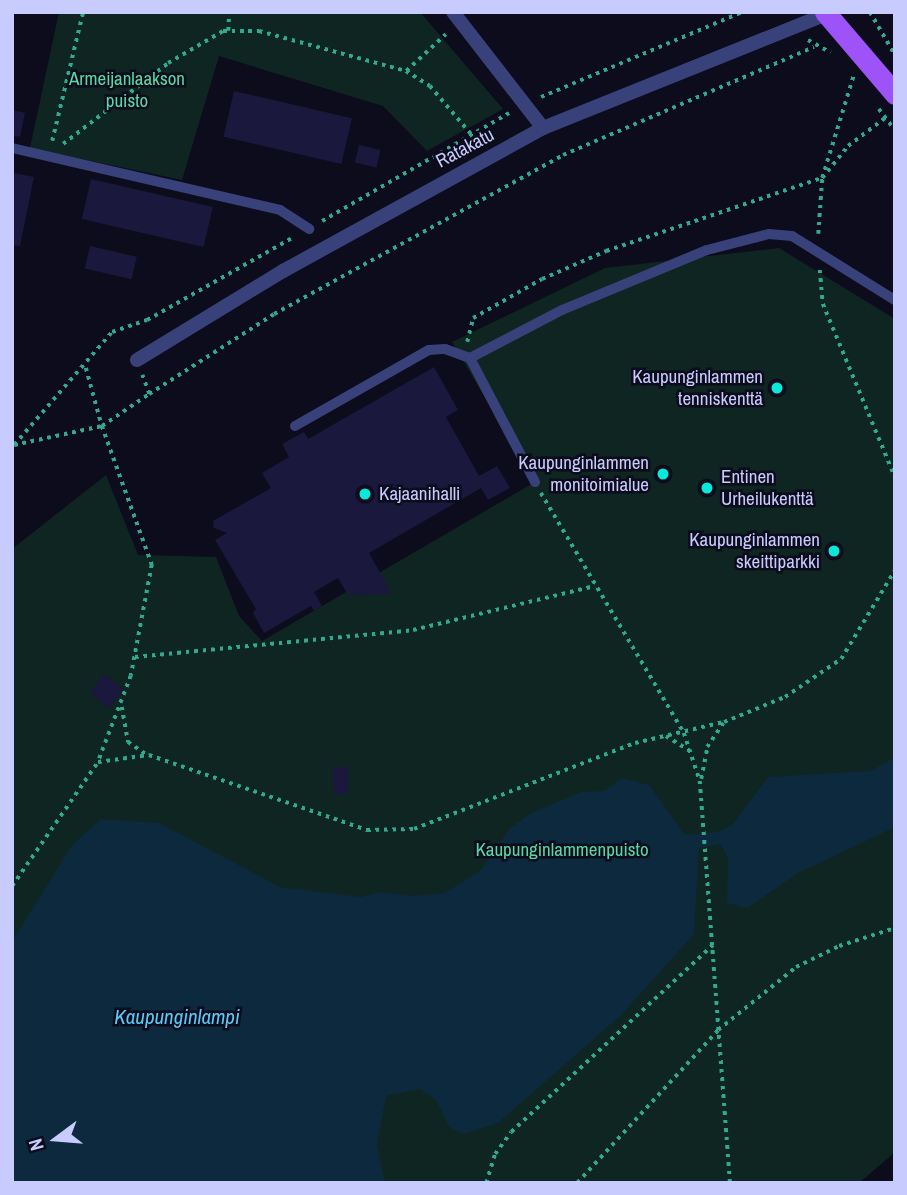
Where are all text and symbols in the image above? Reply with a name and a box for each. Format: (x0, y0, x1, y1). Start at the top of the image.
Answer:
park label: Armeijanlaakson puisto (69, 68, 185, 112)
street label: Ratakatu (432, 123, 498, 173)
place label: Kaupunginlammen tenniskenttä (632, 366, 763, 410)
marker: Kaupunginlammen tenniskenttä (769, 380, 785, 396)
place label: Kaupunginlammen monitoimialue (518, 452, 649, 496)
marker: Kaupunginlammen monitoimialue (655, 466, 671, 482)
place label: Entinen Urheilukenttä (721, 466, 814, 510)
marker: Entinen Urheilukenttä (699, 480, 715, 496)
place label: Kajaanihalli (379, 483, 460, 505)
marker: Kajaanihalli (357, 486, 373, 502)
place label: Kaupunginlammen skeittiparkki (689, 529, 820, 573)
marker: Kaupunginlammen skeittiparkki (826, 543, 842, 559)
park label: Kaupunginlammenpuisto (475, 839, 649, 861)
water label: Kaupunginlampi (114, 1004, 240, 1030)
north arrow (21, 1104, 91, 1174)
text: N (22, 1136, 50, 1154)

